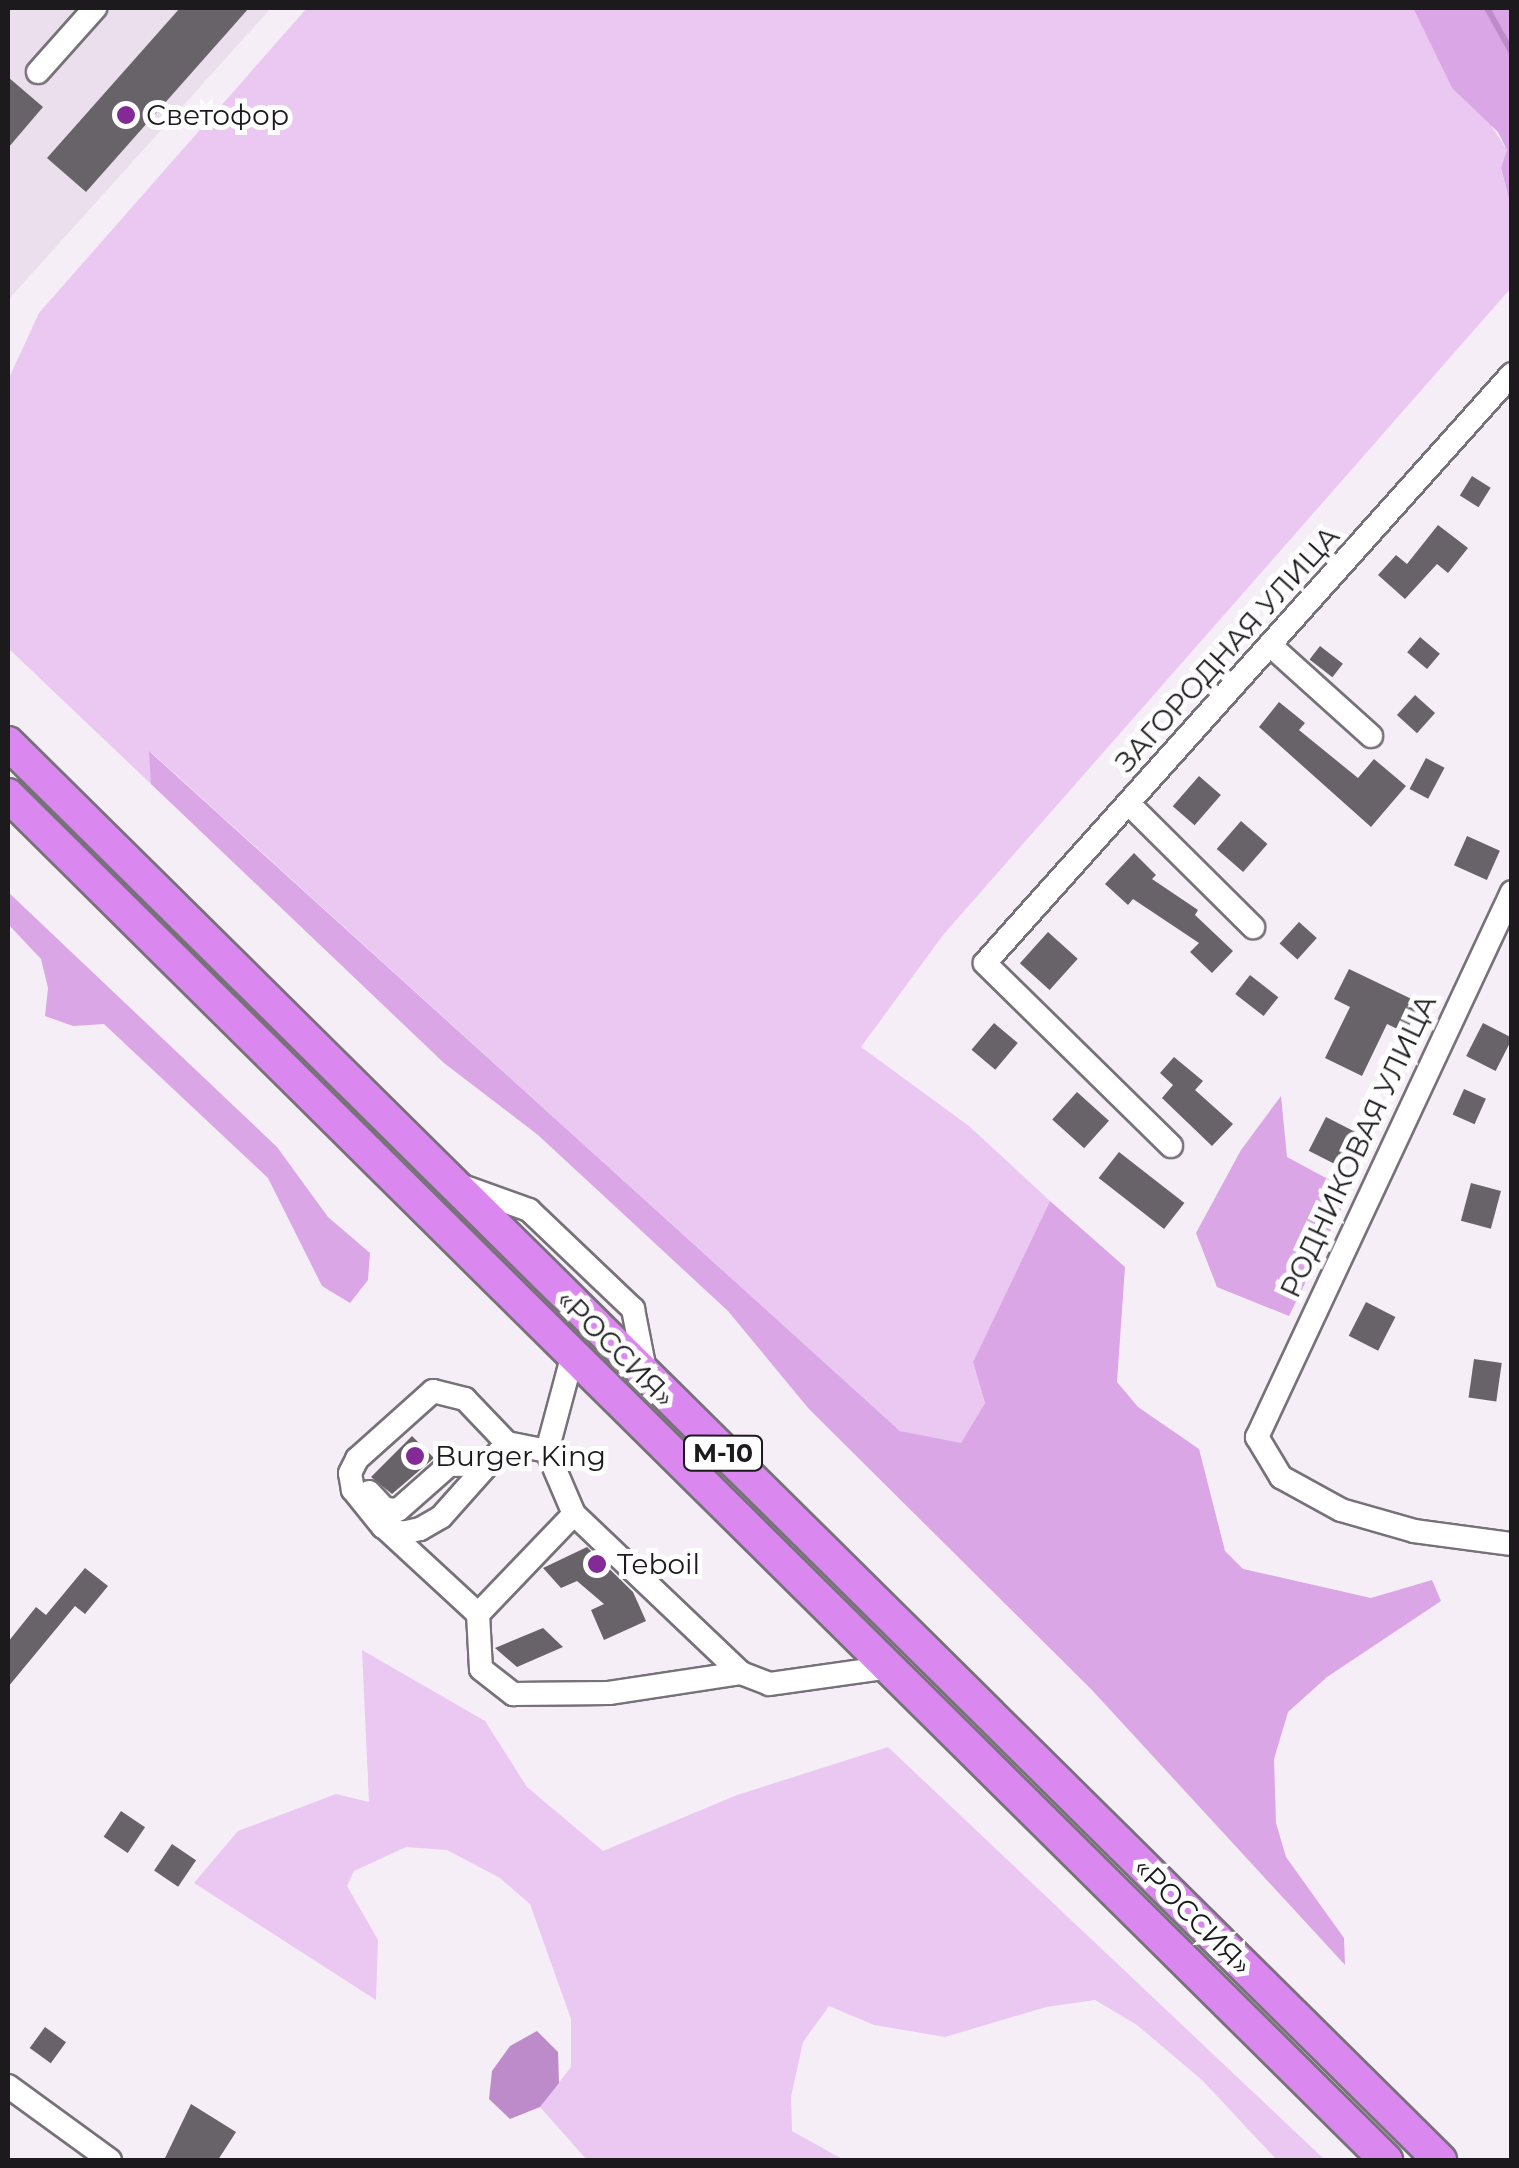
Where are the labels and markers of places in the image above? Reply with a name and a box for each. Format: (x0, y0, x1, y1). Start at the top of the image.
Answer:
place label: Светофор (146, 98, 289, 132)
marker: Светофор (115, 104, 137, 126)
place label: Burger King (435, 1439, 606, 1473)
marker: Burger King (404, 1445, 426, 1467)
place label: Teboil (617, 1547, 700, 1581)
marker: Teboil (586, 1553, 608, 1575)

